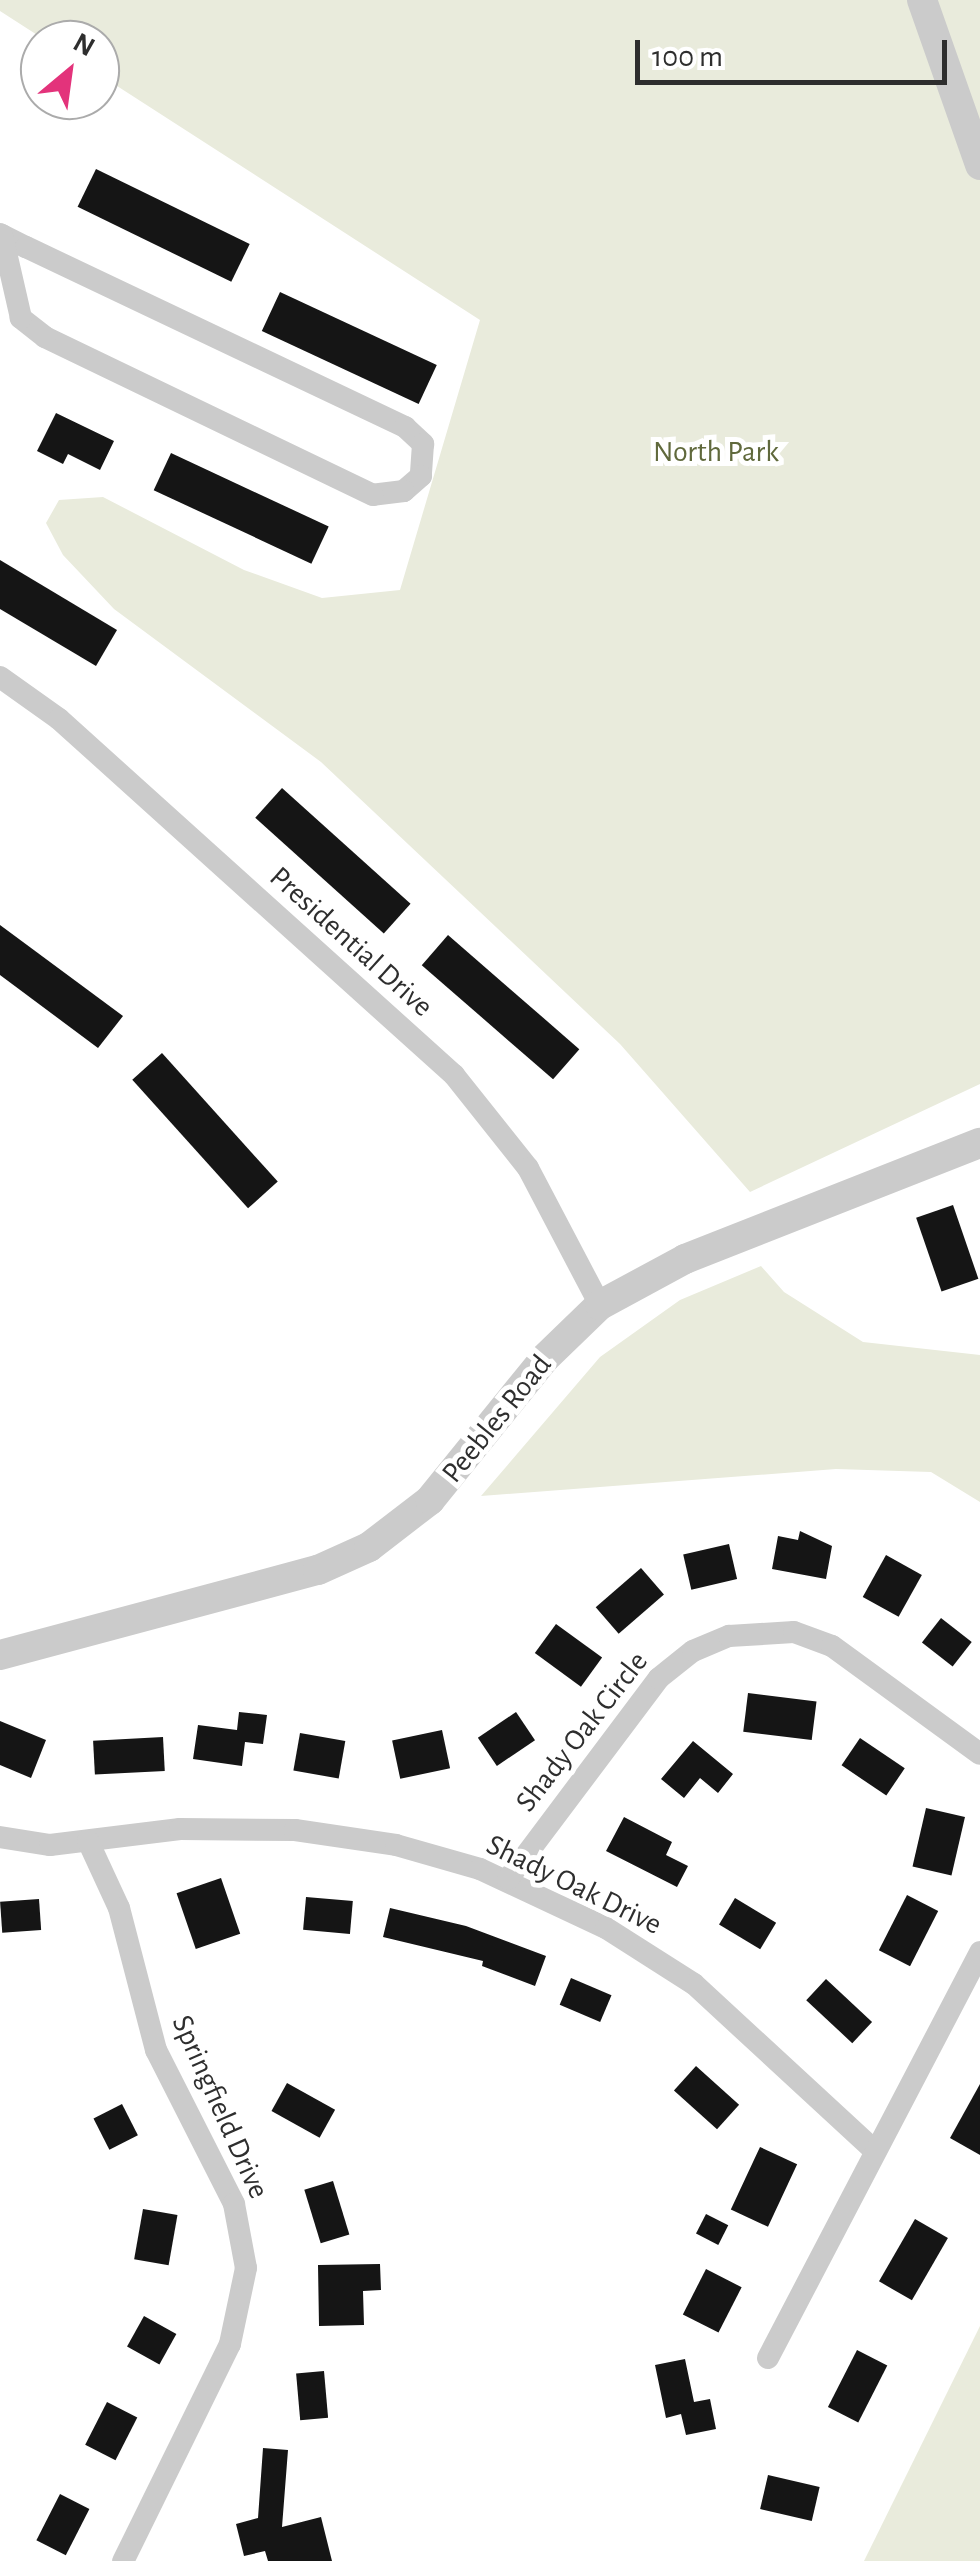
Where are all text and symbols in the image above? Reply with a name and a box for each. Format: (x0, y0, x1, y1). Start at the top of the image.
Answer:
north arrow (20, 20, 120, 120)
scale bar (640, 20, 952, 82)
text: N (68, 29, 99, 62)
text: 100 m (652, 42, 723, 72)
park label: North Park (653, 434, 779, 470)
street label: Presidential Drive (262, 859, 440, 1025)
street label: Peebles Road (434, 1348, 560, 1490)
street label: Shady Oak Circle (508, 1645, 656, 1819)
street label: Shady Oak Drive (480, 1827, 668, 1943)
street label: Springfield Drive (164, 2010, 276, 2204)

